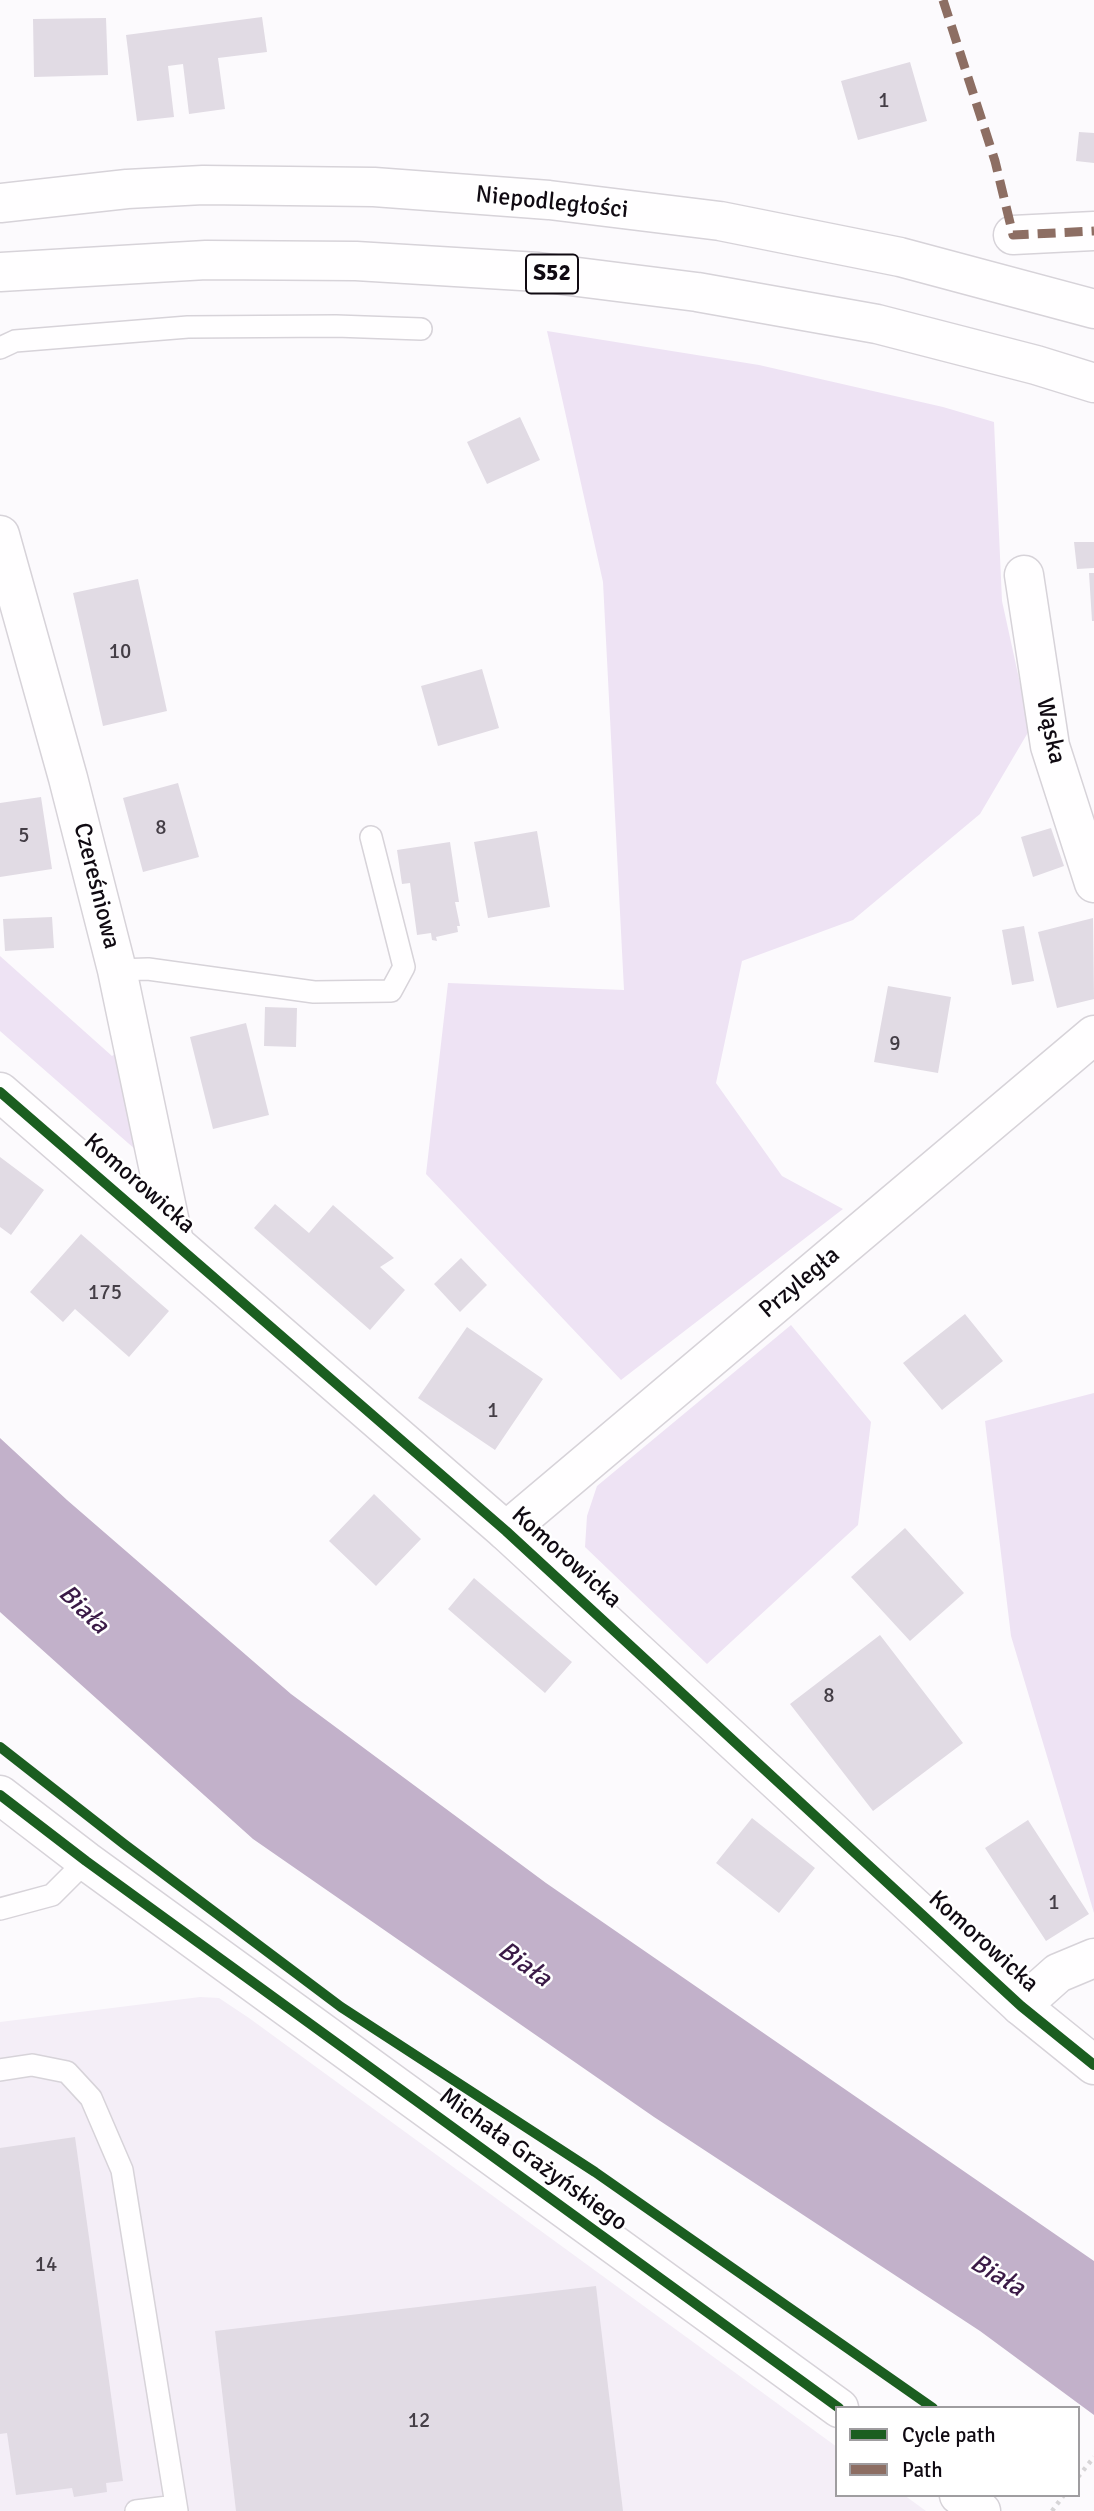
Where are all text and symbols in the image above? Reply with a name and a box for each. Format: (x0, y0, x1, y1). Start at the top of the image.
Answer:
house number: 1 (878, 88, 890, 114)
street label: Niepodległości (474, 181, 630, 225)
road number: S52 (526, 255, 578, 294)
house number: 10 (109, 639, 131, 665)
street label: Wąska (1029, 695, 1071, 767)
house number: 8 (155, 815, 167, 841)
street label: Czereśniowa (66, 820, 126, 952)
house number: 5 (18, 823, 30, 849)
house number: 9 (889, 1031, 901, 1057)
street label: Komorowicka (77, 1128, 201, 1240)
street label: Przyległa (754, 1241, 846, 1325)
house number: 175 (88, 1280, 122, 1306)
house number: 1 (487, 1398, 499, 1424)
street label: Komorowicka (505, 1501, 627, 1615)
water label: Biała (51, 1579, 115, 1641)
house number: 8 (823, 1683, 835, 1709)
street label: Komorowicka (922, 1885, 1044, 1999)
house number: 1 (1048, 1890, 1060, 1916)
water label: Biała (491, 1935, 557, 1995)
street label: Michała Grażyńskiego (433, 2082, 633, 2238)
water label: Biała (964, 2248, 1030, 2304)
house number: 14 (35, 2252, 57, 2278)
legend (835, 2406, 1080, 2497)
house number: 12 (408, 2408, 430, 2434)
text: Cycle path (902, 2422, 996, 2448)
text: Path (902, 2457, 943, 2483)

